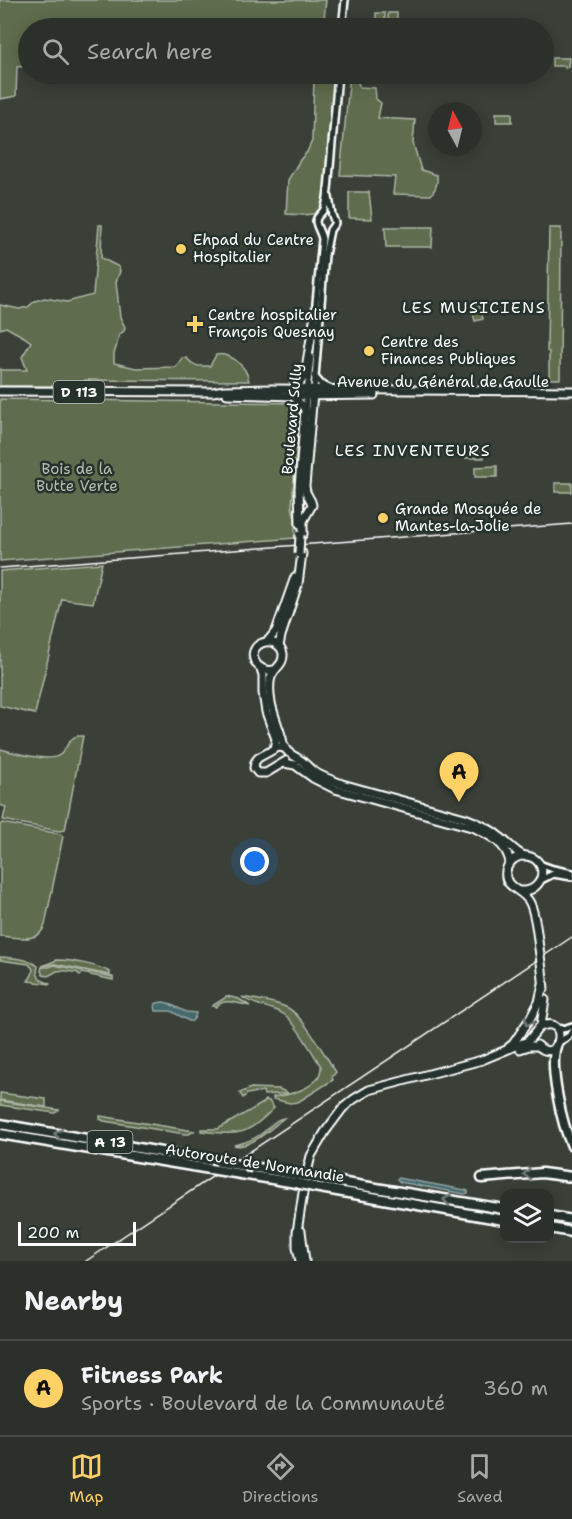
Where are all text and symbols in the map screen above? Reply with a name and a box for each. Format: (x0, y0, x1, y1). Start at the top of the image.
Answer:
search box (18, 18, 554, 84)
icon: search (39, 35, 72, 68)
text: Search here (87, 37, 213, 66)
north arrow (428, 102, 482, 156)
place label: Ehpad du Centre Hospitalier (193, 230, 314, 267)
marker: Ehpad du Centre Hospitalier (174, 242, 188, 256)
district label: LES MUSICIENS (402, 297, 546, 318)
place label: Centre hospitalier François Quesnay (208, 305, 337, 342)
marker: Centre hospitalier François Quesnay (186, 315, 204, 333)
place label: Centre des Finances Publiques (381, 332, 516, 369)
marker: Centre des Finances Publiques (362, 344, 376, 358)
street label: Boulevard Sully (277, 363, 307, 475)
street label: Avenue du Général de Gaulle (337, 372, 549, 392)
road number: D 113 (54, 381, 104, 403)
district label: LES INVENTEURS (335, 440, 491, 461)
park label: Bois de la Butte Verte (36, 459, 118, 496)
place label: Grande Mosquée de Mantes-la-Jolie (395, 499, 541, 536)
marker: Grande Mosquée de Mantes-la-Jolie (376, 511, 390, 525)
pin: A (440, 752, 478, 802)
your location (240, 847, 269, 876)
one-way arrow (523, 1016, 535, 1026)
one-way arrow (54, 1128, 63, 1140)
road number: A 13 (88, 1131, 132, 1153)
street label: Autoroute de Normandie (164, 1139, 346, 1187)
one-way arrow (523, 1167, 532, 1180)
map controls (500, 1189, 554, 1243)
button: layers (500, 1189, 554, 1243)
one-way arrow (442, 1195, 451, 1207)
scale bar (18, 1219, 136, 1246)
text: 200 m (27, 1222, 79, 1243)
text: Nearby (24, 1283, 123, 1318)
text: Fitness Park (81, 1361, 223, 1390)
text: A (36, 1375, 51, 1401)
text: 360 m (483, 1375, 548, 1401)
text: Sports · Boulevard de la Communauté (81, 1390, 445, 1416)
tab: Map (69, 1450, 104, 1507)
tab: Directions (242, 1450, 319, 1507)
tab: Saved (457, 1450, 503, 1507)

